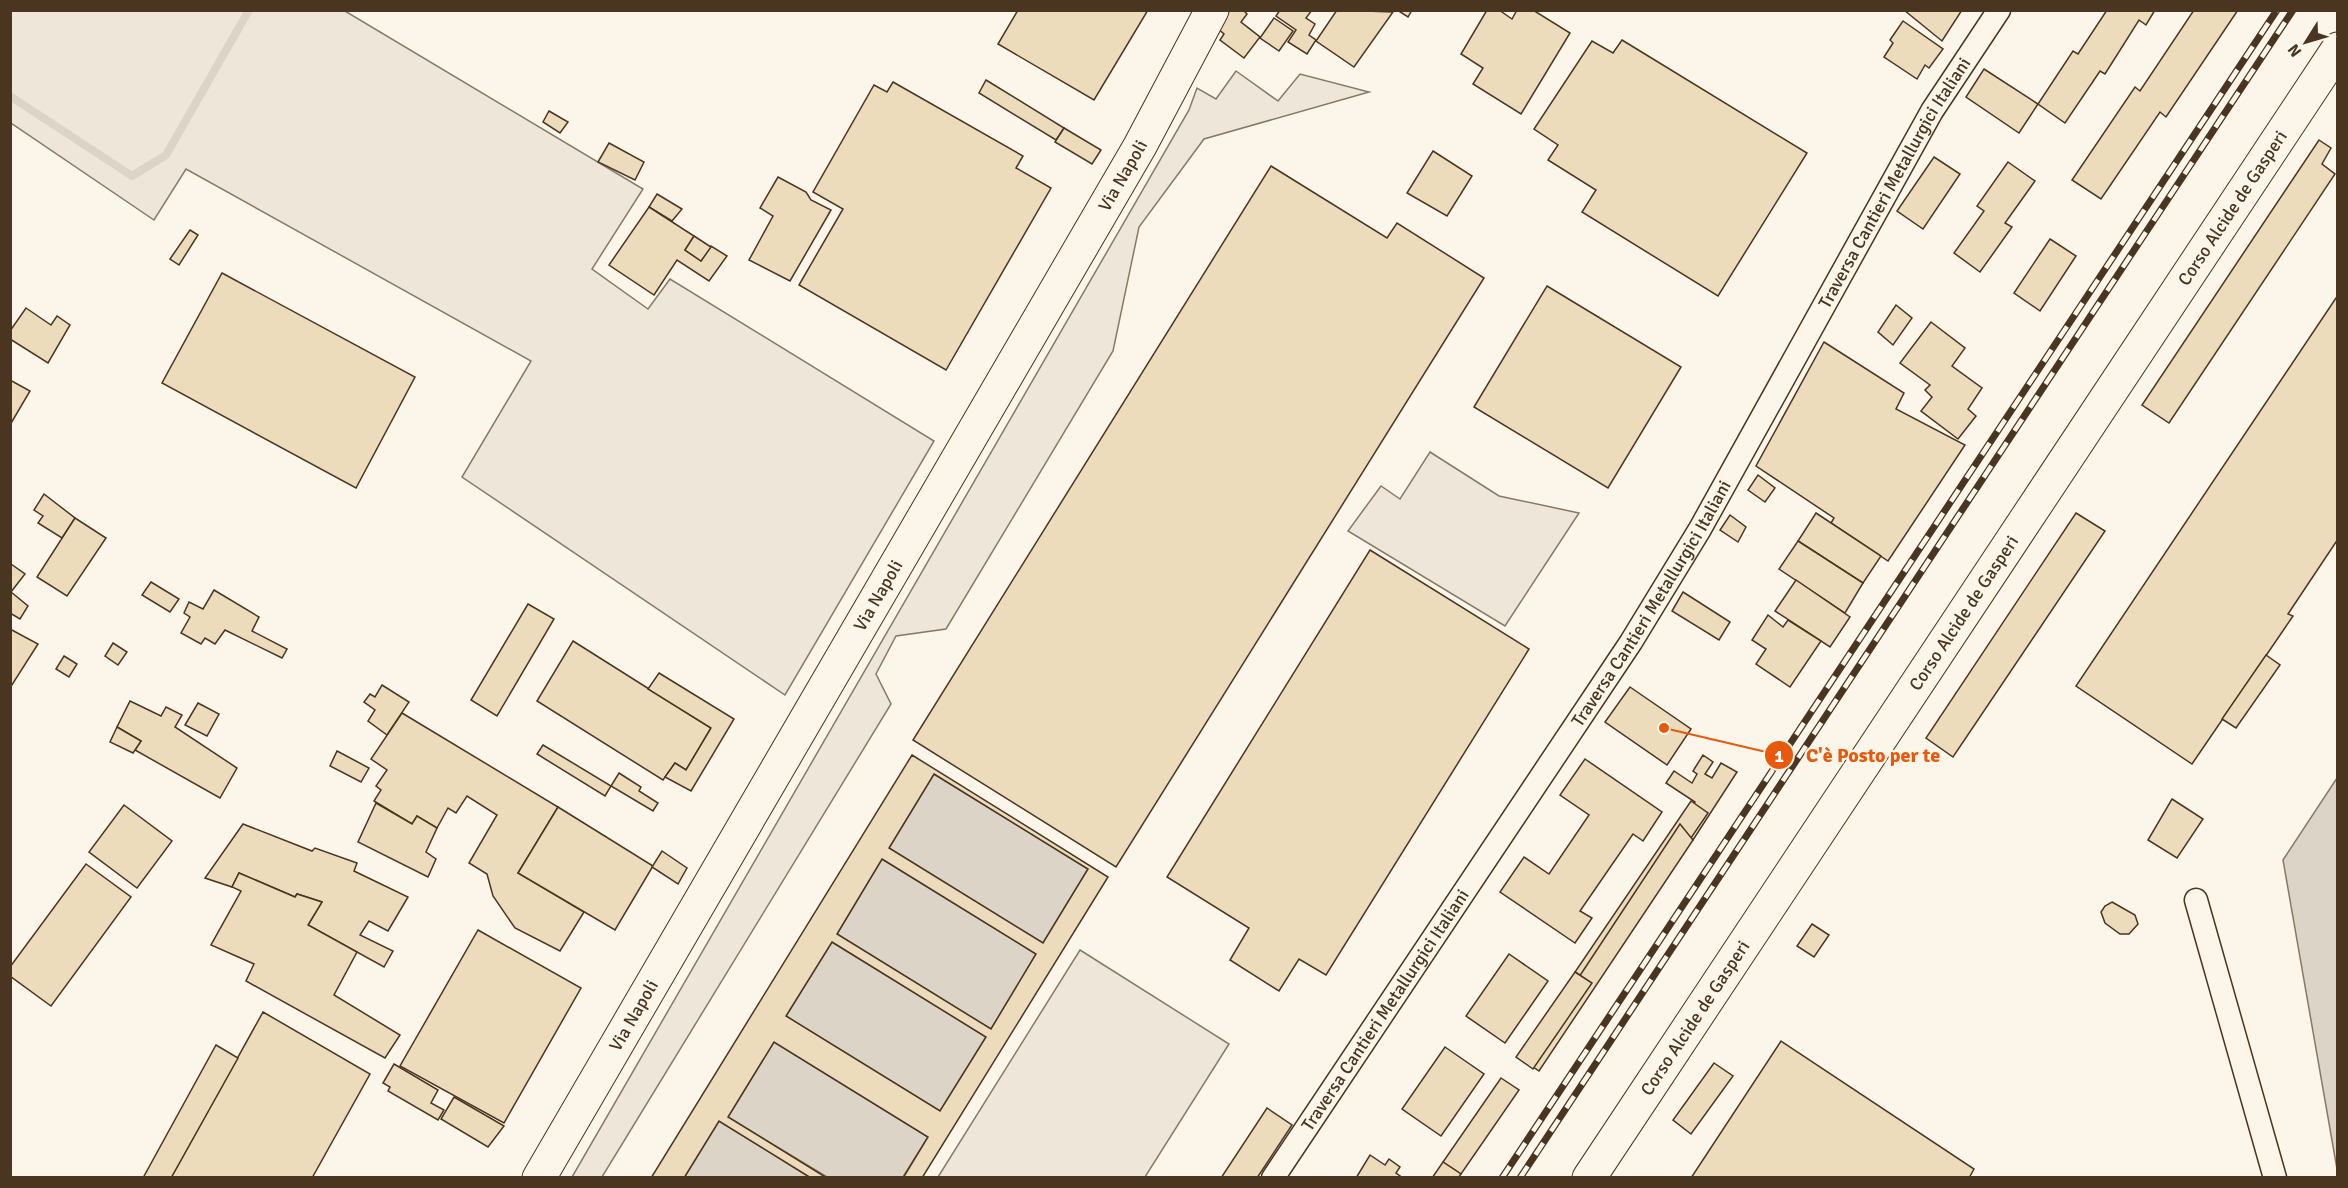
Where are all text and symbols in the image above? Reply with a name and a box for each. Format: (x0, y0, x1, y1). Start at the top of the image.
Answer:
north arrow (2276, 12, 2336, 72)
text: N (2283, 40, 2306, 61)
street label: Traversa Cantieri Metallurgici Italiani (1814, 53, 1975, 312)
street label: Corso Alcide de Gasperi (2173, 126, 2292, 290)
street label: Via Napoli (1093, 136, 1152, 215)
street label: Traversa Cantieri Metallurgici Italiani (1567, 476, 1736, 731)
street label: Corso Alcide de Gasperi (1904, 531, 2023, 695)
street label: Via Napoli (849, 556, 908, 635)
callout: C'è Posto per te (1764, 736, 1952, 774)
text: C'è Posto per te (1806, 743, 1940, 768)
text: 1 (1774, 745, 1784, 767)
street label: Traversa Cantieri Metallurgici Italiani (1297, 885, 1474, 1135)
street label: Corso Alcide de Gasperi (1636, 936, 1754, 1100)
street label: Via Napoli (604, 976, 663, 1055)

